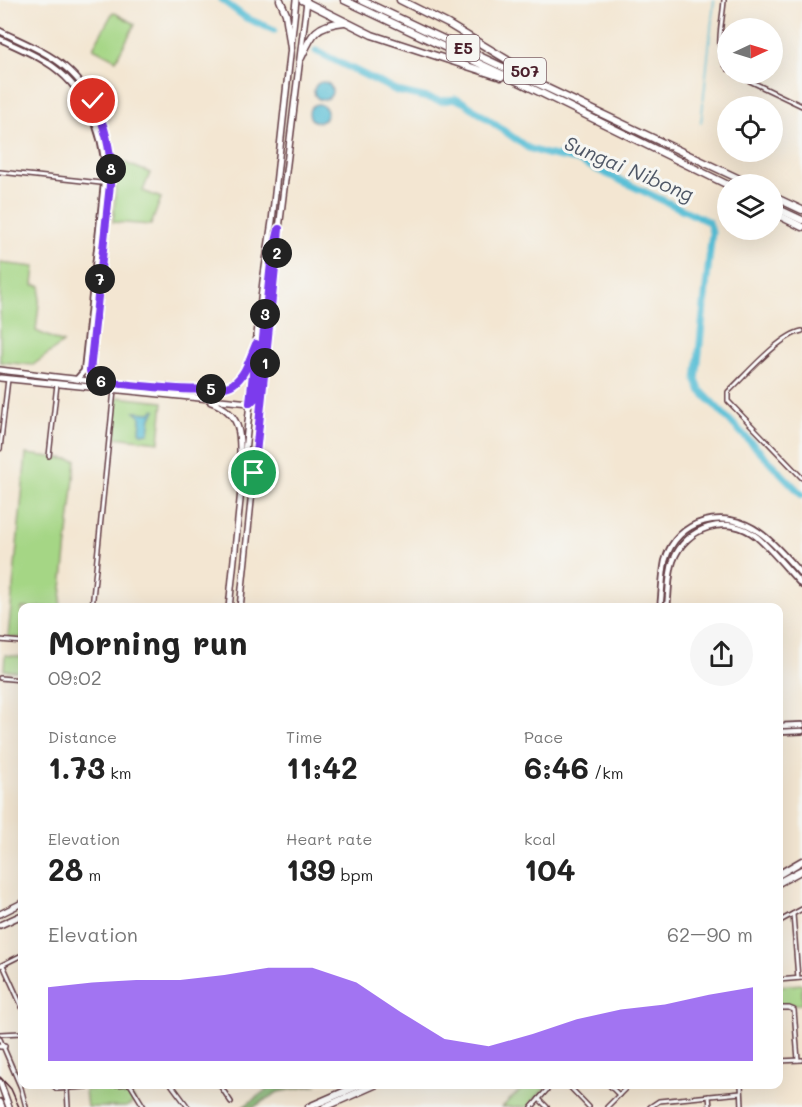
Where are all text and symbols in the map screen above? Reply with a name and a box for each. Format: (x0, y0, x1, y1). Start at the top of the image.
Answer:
north arrow (717, 18, 783, 84)
map controls (717, 18, 783, 240)
road number: E5 (446, 35, 480, 61)
road number: 507 (504, 58, 546, 84)
pin (67, 75, 118, 126)
icon: check (76, 84, 109, 117)
button: locate (717, 96, 783, 162)
water label: Sungai Nibong (561, 129, 698, 207)
pin: 8 (96, 154, 126, 184)
text: 8 (106, 158, 116, 179)
button: layers (717, 174, 783, 240)
pin: 2 (262, 238, 292, 268)
text: 2 (273, 242, 281, 263)
pin: 7 (85, 264, 115, 294)
text: 7 (96, 268, 104, 289)
pin: 3 (250, 299, 280, 329)
text: 3 (260, 303, 270, 324)
pin: 1 (250, 348, 280, 378)
text: 1 (261, 352, 269, 373)
pin: 6 (86, 366, 116, 396)
text: 6 (96, 370, 106, 391)
pin: 5 (196, 374, 226, 404)
text: 5 (206, 378, 216, 399)
pin (228, 447, 279, 498)
icon: arrive (237, 456, 270, 489)
text: Morning run (48, 620, 248, 663)
button: share (690, 623, 753, 686)
text: 09:02 (48, 664, 102, 690)
text: Distance (48, 726, 117, 747)
text: Time (286, 726, 322, 747)
text: Pace (524, 726, 563, 747)
text: 1.73 (48, 747, 105, 787)
text: 11:42 (286, 747, 358, 787)
text: 6:46 (524, 747, 589, 787)
text: km (105, 762, 132, 783)
text: /km (589, 762, 624, 783)
text: Elevation (48, 828, 120, 849)
text: Heart rate (286, 828, 372, 849)
text: kcal (524, 828, 556, 849)
text: 28 (48, 849, 83, 889)
text: 139 (286, 849, 335, 889)
text: 104 (524, 849, 576, 889)
text: m (83, 864, 101, 885)
text: bpm (335, 864, 373, 885)
text: Elevation (48, 921, 138, 947)
text: 62–90 m (667, 921, 753, 947)

